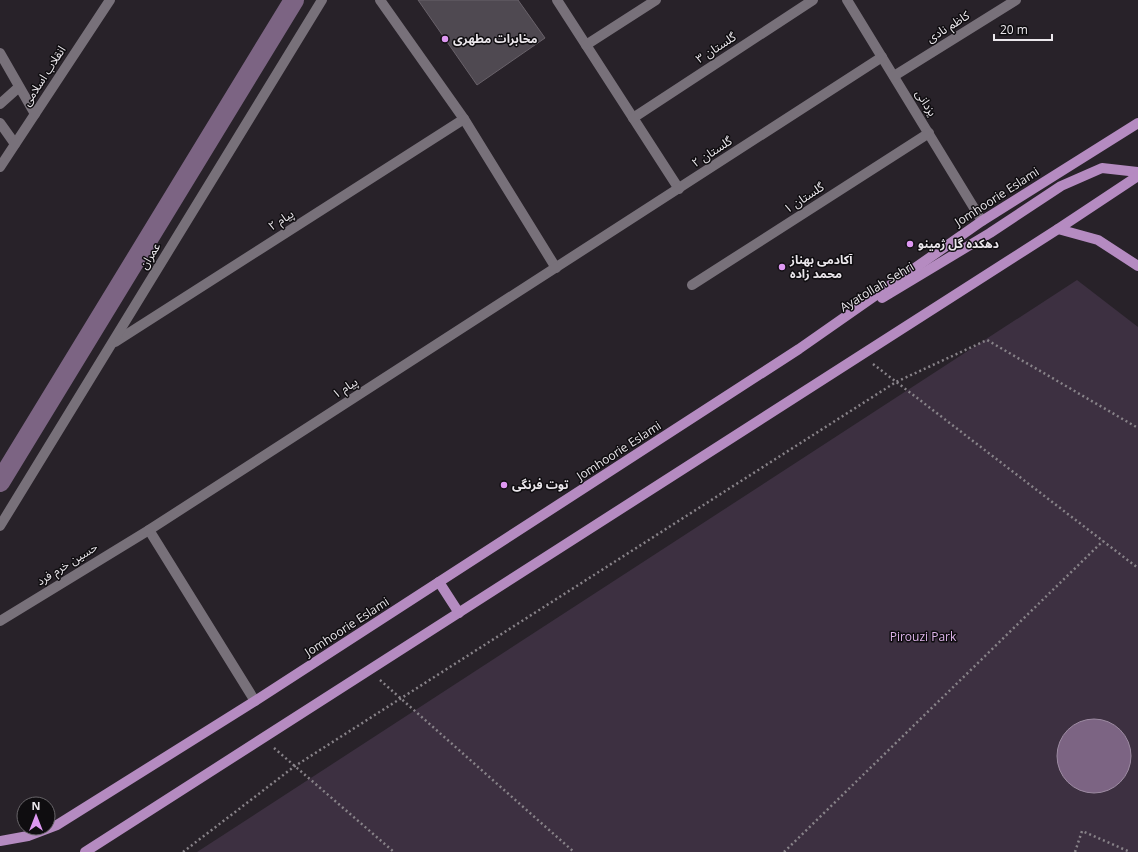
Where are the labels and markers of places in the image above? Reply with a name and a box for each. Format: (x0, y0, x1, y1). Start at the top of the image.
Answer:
place label: مخابرات مطهری (453, 30, 537, 47)
marker: مخابرات مطهری (440, 34, 450, 44)
place label: دهکده گل ژمینو (918, 235, 999, 252)
marker: دهکده گل ژمینو (905, 239, 915, 249)
place label: آکادمی بهناز محمد زاده (789, 251, 854, 282)
marker: آکادمی بهناز محمد زاده (777, 262, 787, 272)
place label: توت فرنگی (512, 476, 569, 493)
marker: توت فرنگی (499, 480, 509, 490)

